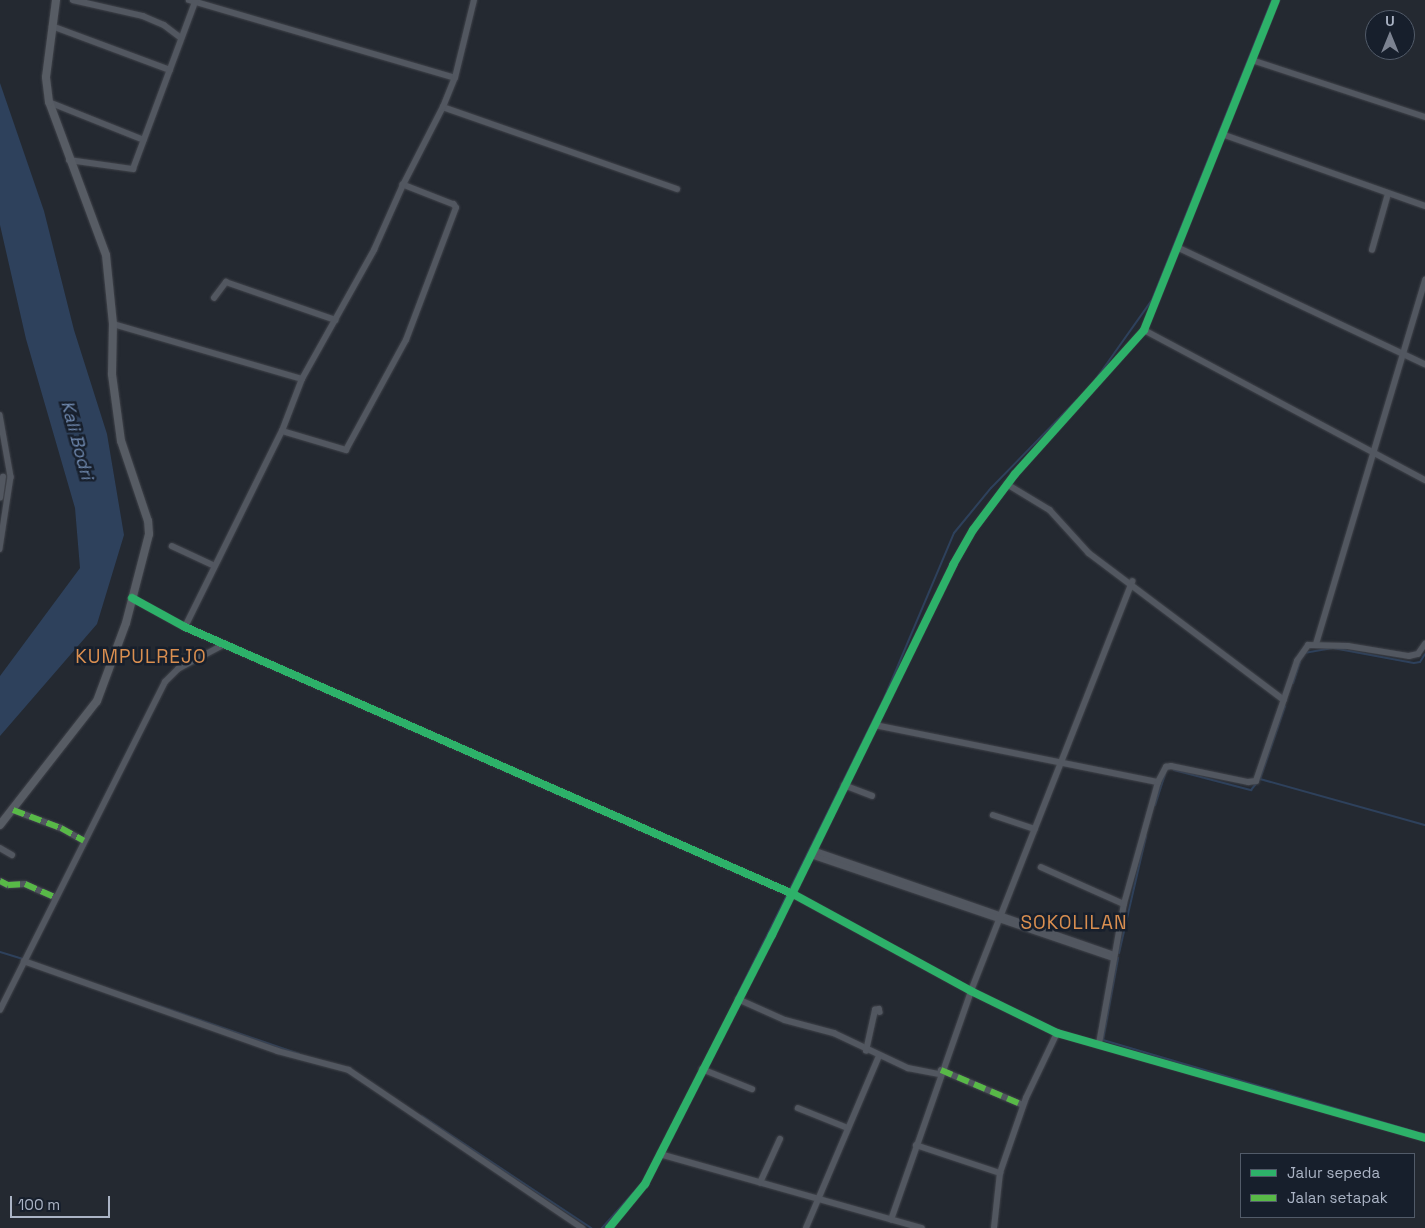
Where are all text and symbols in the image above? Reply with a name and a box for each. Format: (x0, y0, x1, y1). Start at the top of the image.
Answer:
north arrow (1365, 10, 1415, 60)
text: U (1385, 12, 1395, 30)
water label: Kali Bodri (56, 398, 98, 482)
district label: KUMPULREJO (74, 646, 208, 668)
district label: SOKOLILAN (1019, 912, 1129, 934)
legend (1240, 1153, 1415, 1218)
text: Jalur sepeda (1287, 1163, 1380, 1182)
scale bar (12, 1186, 112, 1218)
text: Jalan setapak (1287, 1188, 1388, 1207)
text: 100 m (18, 1195, 60, 1214)

